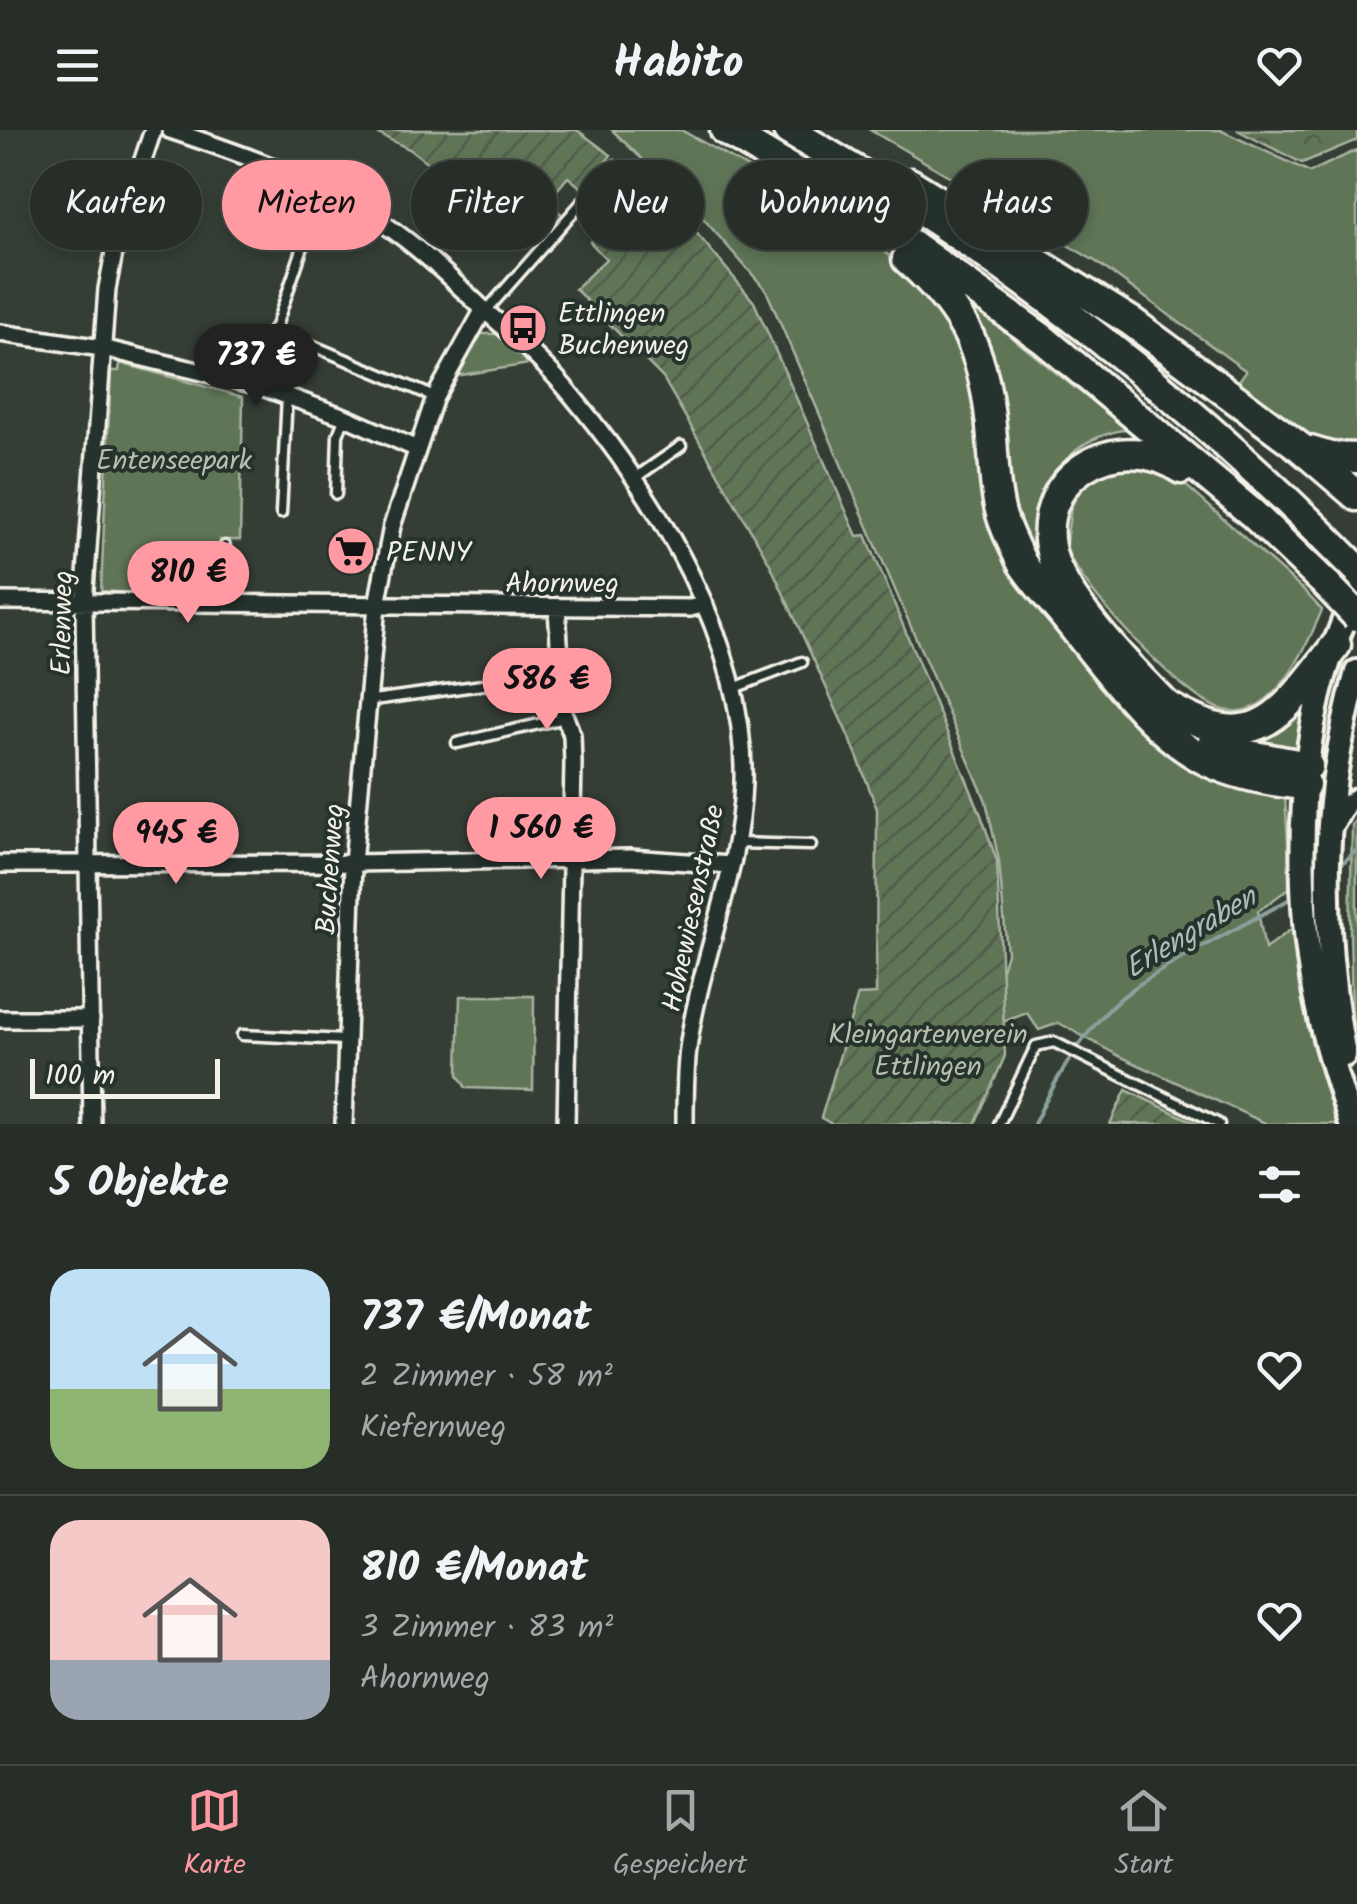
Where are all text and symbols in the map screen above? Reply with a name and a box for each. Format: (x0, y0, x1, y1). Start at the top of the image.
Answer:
text: Habito (613, 29, 744, 101)
icon: menu (50, 38, 105, 93)
icon: heart (1252, 38, 1307, 93)
chip: Kaufen (30, 160, 202, 250)
chip: Mieten (222, 160, 391, 250)
chip: Filter (411, 160, 557, 250)
chip: Neu (577, 160, 704, 250)
chip: Wohnung (724, 160, 926, 250)
chip: Haus (946, 160, 1088, 250)
place label: Ettlingen Buchenweg (558, 292, 689, 369)
bus stop icon: Ettlingen Buchenweg (497, 302, 549, 354)
pin: 737 € (186, 324, 326, 409)
text: 737 € (216, 331, 296, 382)
park label: Entenseepark (96, 439, 253, 484)
supermarket icon: PENNY (325, 525, 377, 577)
place label: PENNY (386, 531, 472, 576)
pin: 810 € (118, 541, 258, 626)
text: 810 € (149, 548, 227, 599)
street label: Ahornweg (505, 562, 619, 607)
street label: Erlenweg (40, 570, 87, 676)
pin: 586 € (477, 648, 617, 733)
text: 586 € (504, 655, 590, 706)
pin: 1 560 € (449, 797, 633, 882)
street label: Hohewiesenstraße (651, 800, 738, 1016)
pin: 945 € (106, 802, 246, 887)
street label: Buchenweg (304, 802, 359, 936)
text: 1 560 € (489, 804, 593, 855)
text: 945 € (135, 809, 217, 860)
water label: Erlengraben (1115, 874, 1268, 992)
park label: Kleingartenverein Ettlingen (828, 1013, 1028, 1090)
scale bar (30, 1054, 220, 1098)
text: 100 m (45, 1054, 115, 1099)
text: 5 Objekte (50, 1151, 229, 1218)
icon: filters (1252, 1157, 1307, 1212)
text: 737 €/Monat (360, 1285, 592, 1352)
icon: home (130, 1309, 250, 1429)
icon: heart (1252, 1342, 1307, 1397)
text: 2 Zimmer · 58 m² (360, 1352, 613, 1403)
text: Kiefernweg (360, 1403, 506, 1454)
text: 810 €/Monat (360, 1536, 588, 1603)
icon: home (130, 1560, 250, 1680)
icon: heart (1252, 1593, 1307, 1648)
text: 3 Zimmer · 83 m² (360, 1603, 613, 1654)
text: Ahornweg (360, 1654, 490, 1705)
tab: Karte (184, 1783, 246, 1888)
tab: Gespeichert (613, 1783, 747, 1888)
tab: Start (1115, 1783, 1173, 1888)

